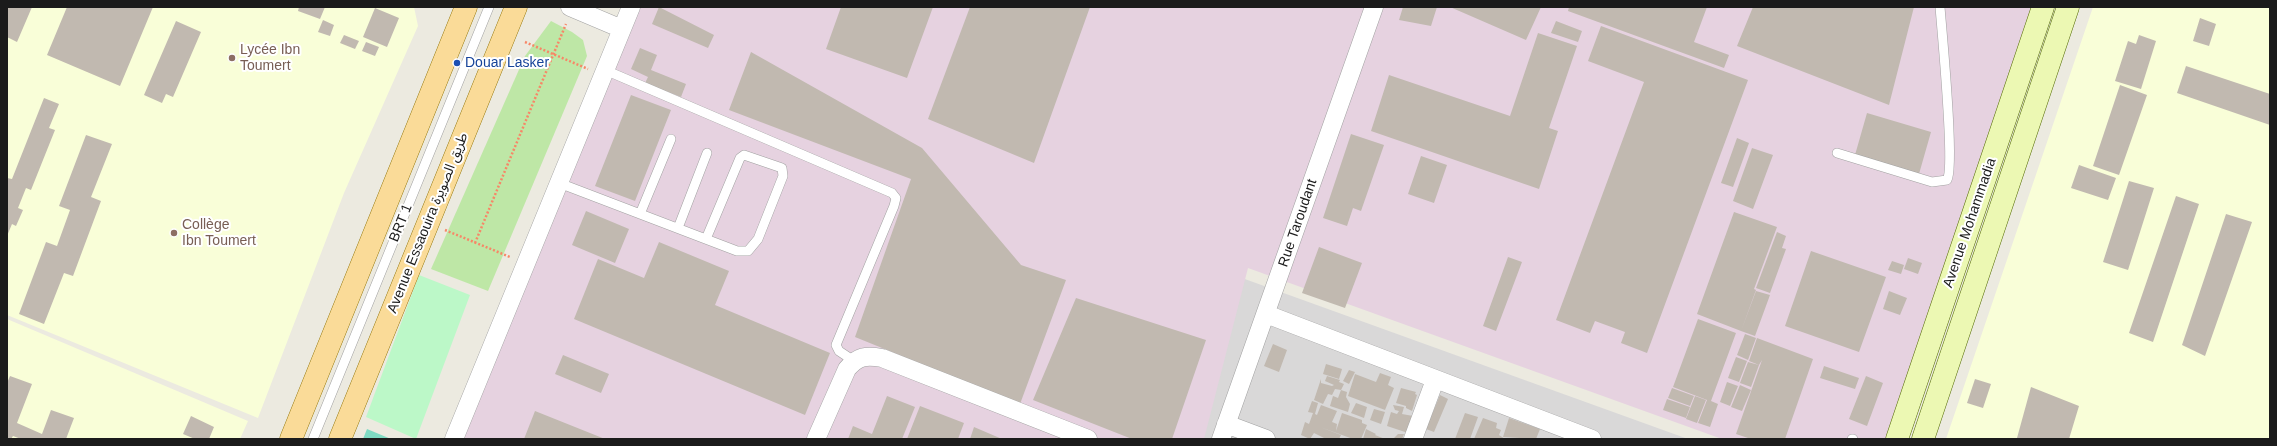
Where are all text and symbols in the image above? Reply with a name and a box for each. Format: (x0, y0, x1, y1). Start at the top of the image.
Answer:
place label: Lycée Ibn Toumert (240, 42, 300, 74)
marker: Lycée Ibn Toumert (227, 53, 237, 63)
place label: Douar Lasker (465, 55, 549, 71)
marker: Douar Lasker (452, 58, 462, 68)
street label: Avenue Essaouira طريق الصويرة (384, 130, 472, 316)
street label: Avenue Mohammadia (1940, 156, 2000, 290)
street label: Rue Taroudant (1275, 177, 1321, 269)
street label: BRT 1 (386, 202, 416, 244)
place label: Collège Ibn Toumert (182, 217, 256, 250)
marker: Collège Ibn Toumert (169, 228, 179, 238)

